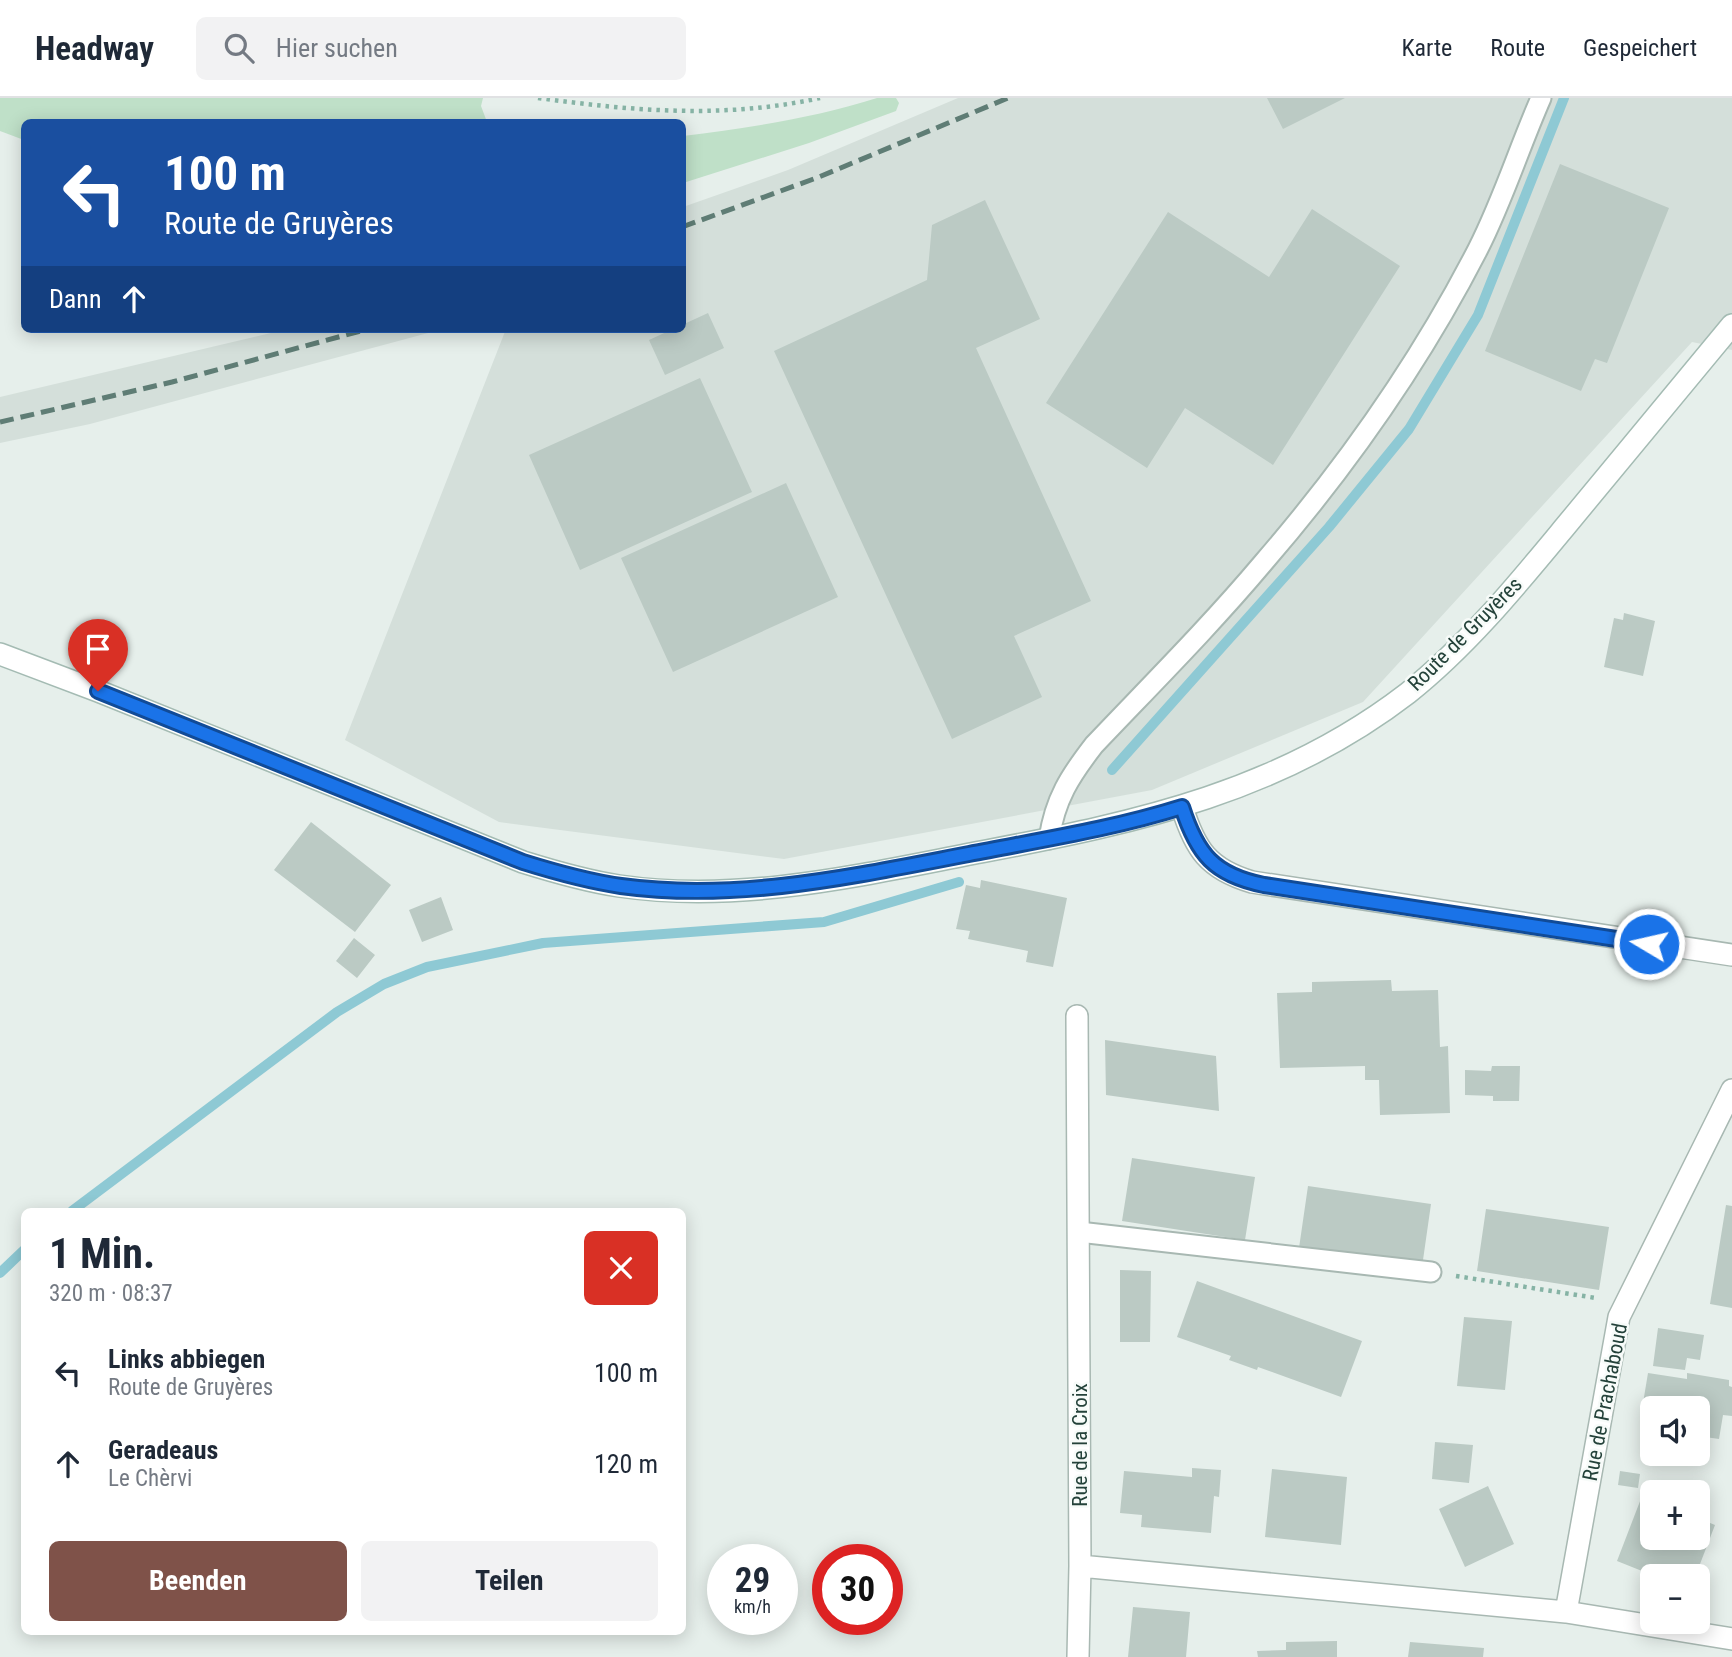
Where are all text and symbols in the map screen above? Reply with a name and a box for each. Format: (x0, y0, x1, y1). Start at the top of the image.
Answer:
search box (196, 17, 686, 80)
text: Headway (35, 29, 154, 68)
icon: search (220, 29, 258, 67)
text: Hier suchen (276, 33, 398, 63)
text: Karte (1402, 34, 1452, 62)
text: Route (1490, 34, 1545, 62)
text: Gespeichert (1583, 34, 1697, 62)
text: 100 m (164, 145, 286, 202)
icon: left (49, 147, 140, 238)
text: Route de Gruyères (164, 204, 394, 242)
icon: ahead (115, 280, 153, 318)
text: Dann (49, 284, 101, 314)
street label: Route de Gruyères (1403, 572, 1527, 696)
pin (68, 619, 128, 691)
icon: arrive (79, 630, 117, 668)
position arrow (1612, 907, 1686, 981)
text: 1 Min. (49, 1229, 155, 1278)
button: close (584, 1231, 658, 1305)
text: 320 m · 08:37 (49, 1280, 173, 1307)
street label: Rue de Prachaboud (1578, 1321, 1632, 1483)
text: Links abbiegen (108, 1344, 265, 1374)
icon: left (49, 1354, 87, 1392)
text: 100 m (594, 1358, 658, 1388)
text: Route de Gruyères (108, 1374, 273, 1401)
street label: Rue de la Croix (1068, 1383, 1092, 1507)
map controls (1640, 1396, 1710, 1634)
button: sound (1640, 1396, 1710, 1466)
text: Geradeaus (108, 1435, 218, 1465)
icon: ahead (49, 1445, 87, 1483)
text: 120 m (594, 1449, 658, 1479)
text: Le Chèrvi (108, 1465, 192, 1492)
button: + (1640, 1480, 1710, 1550)
button: Beenden (49, 1541, 347, 1621)
button: Teilen (361, 1541, 658, 1621)
speed limit sign: 30 (812, 1544, 903, 1635)
text: 29 (735, 1560, 770, 1601)
button: − (1640, 1564, 1710, 1634)
text: km/h (734, 1596, 771, 1617)

